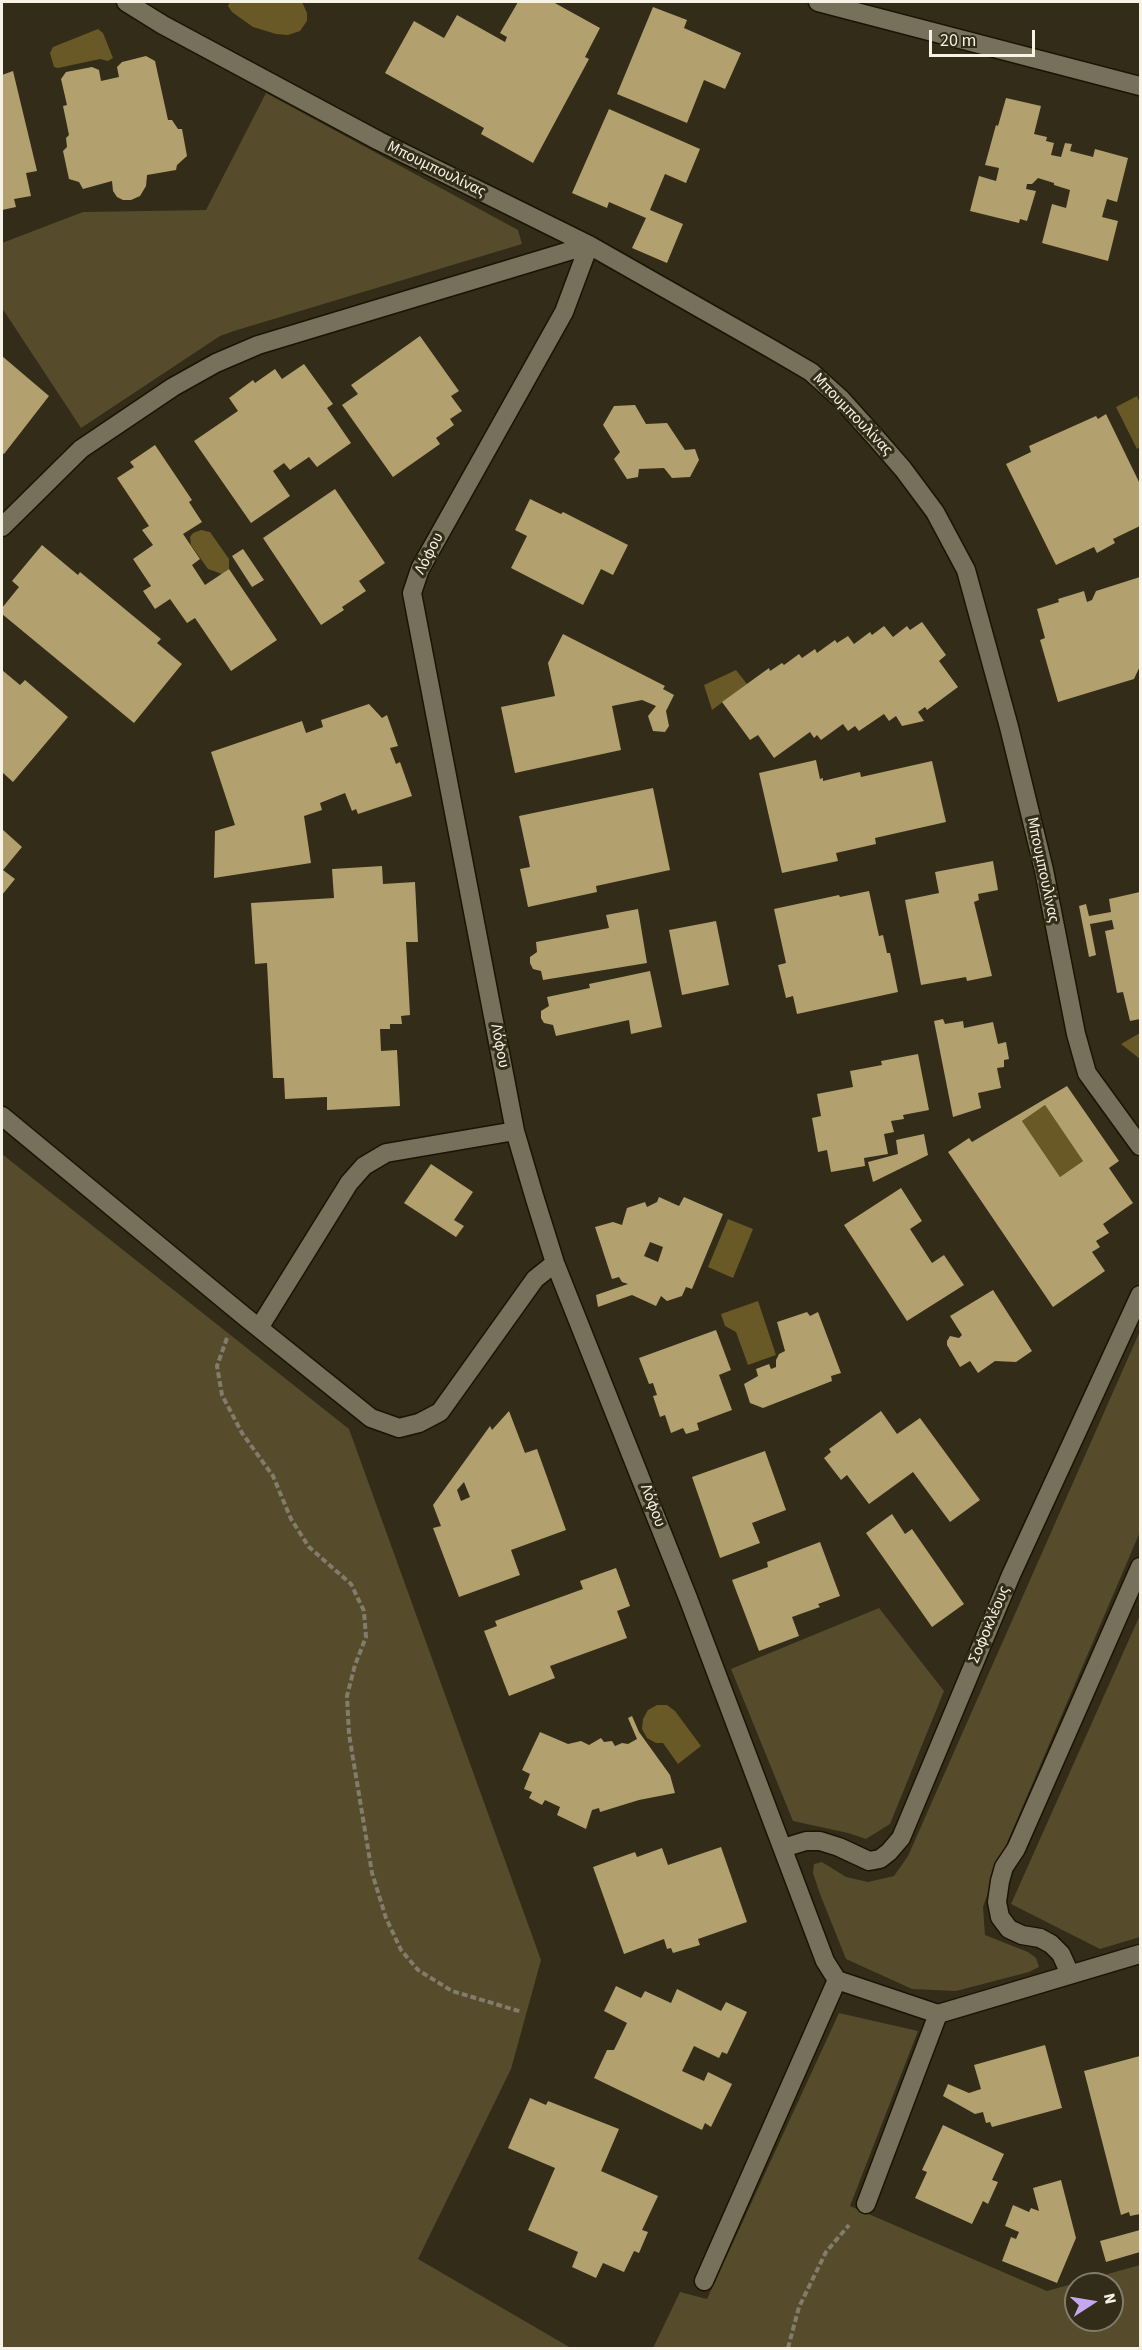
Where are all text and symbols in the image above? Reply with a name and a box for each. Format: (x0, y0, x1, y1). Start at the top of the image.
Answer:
scale bar (932, 18, 1038, 56)
text: 20 m (940, 28, 976, 53)
street label: Μπουμπουλίνας (384, 138, 488, 202)
street label: Μπουμπουλίνας (808, 370, 896, 460)
street label: Λόφου (411, 530, 449, 578)
street label: Μπουμπουλίνας (1021, 815, 1063, 925)
street label: Λόφου (485, 1022, 513, 1070)
street label: Λόφου (635, 1482, 669, 1530)
street label: Σοφοκλέους (965, 1583, 1015, 1667)
north arrow (1064, 2272, 1124, 2332)
text: N (1098, 2291, 1122, 2306)

